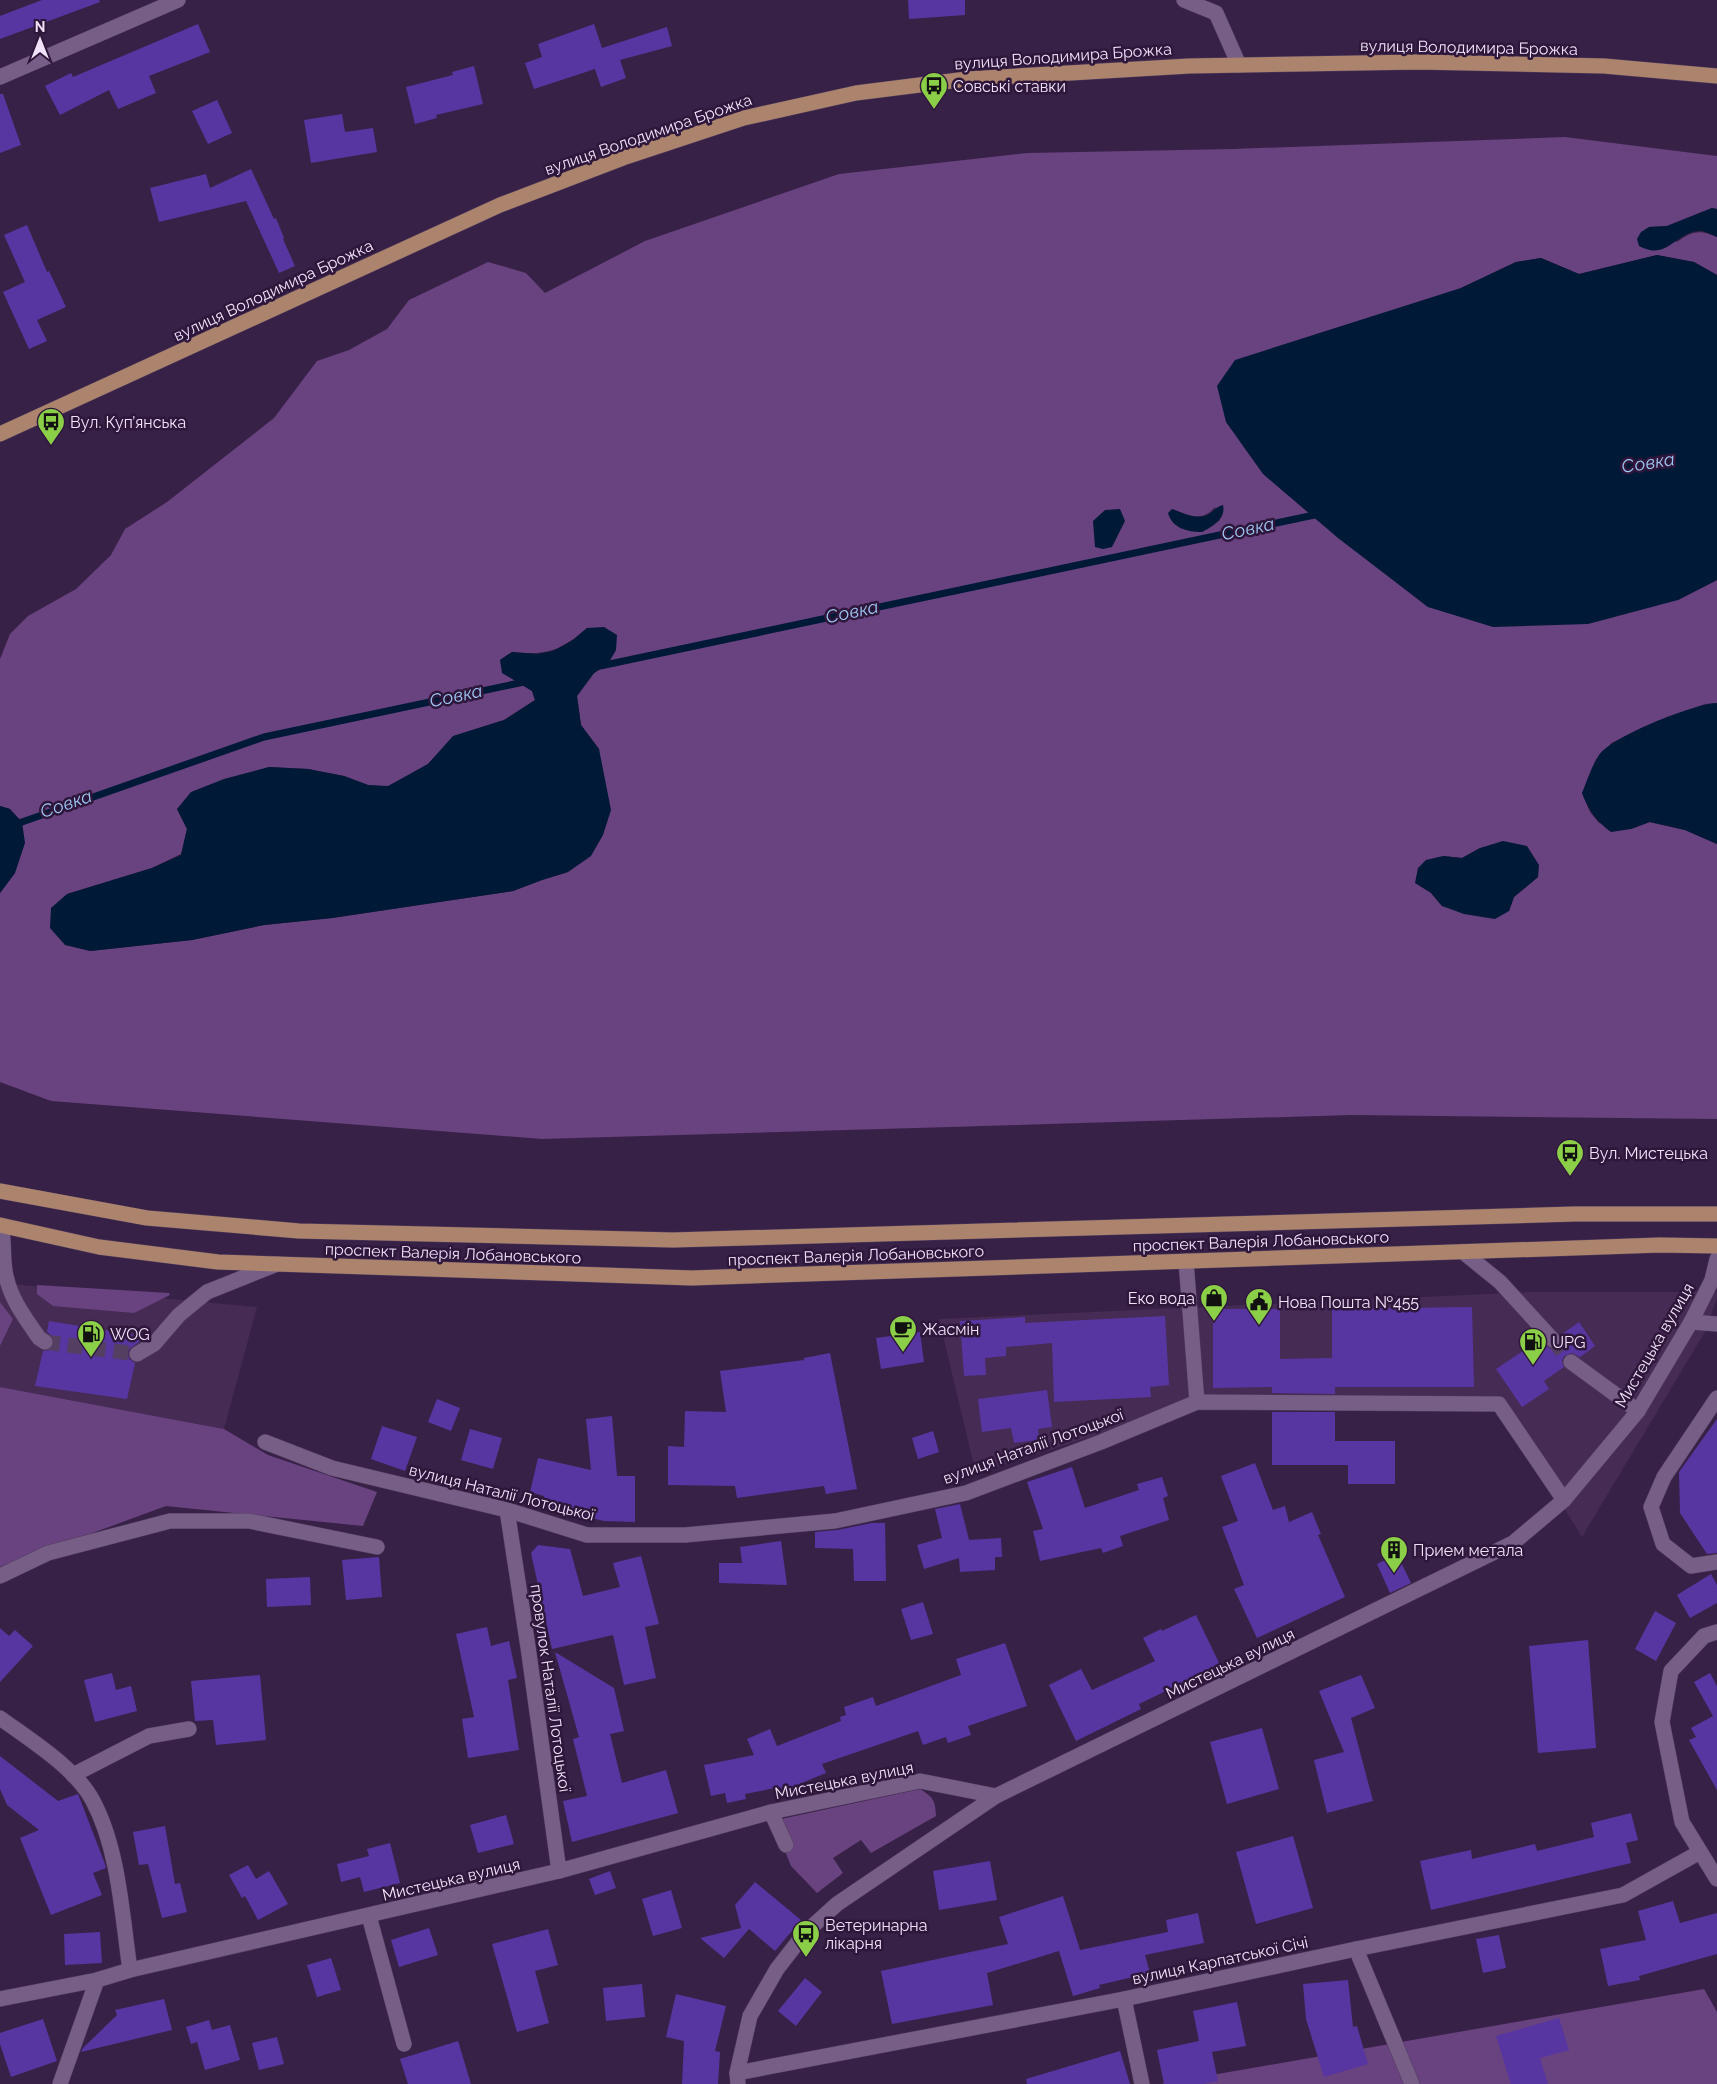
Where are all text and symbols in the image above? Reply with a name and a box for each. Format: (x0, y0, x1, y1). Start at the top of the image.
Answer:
north arrow (15, 15, 65, 65)
text: N (35, 19, 45, 35)
street label: вулиця Володимира Брожка (1360, 36, 1578, 59)
street label: вулиця Володимира Брожка (954, 39, 1172, 74)
bus stop icon: Совські ставки (919, 71, 949, 110)
place label: Совські ставки (953, 77, 1066, 96)
street label: вулиця Володимира Брожка (542, 90, 754, 179)
street label: вулиця Володимира Брожка (170, 236, 376, 345)
bus stop icon: Вул. Куп’янська (36, 407, 66, 446)
place label: Вул. Куп’янська (70, 413, 186, 432)
water label: Совка (1620, 448, 1676, 477)
water label: Совка (1220, 513, 1276, 544)
water label: Совка (824, 596, 880, 627)
water label: Совка (428, 680, 484, 711)
water label: Совка (37, 785, 95, 822)
bus stop icon: Вул. Мистецька (1555, 1138, 1585, 1177)
place label: Вул. Мистецька (1589, 1144, 1708, 1163)
street label: проспект Валерія Лобановського (1133, 1228, 1389, 1255)
street label: проспект Валерія Лобановського (325, 1240, 581, 1267)
street label: проспект Валерія Лобановського (728, 1242, 984, 1269)
street label: Мистецька вулиця (1611, 1279, 1698, 1411)
shop icon: Еко вода (1199, 1283, 1229, 1322)
public building icon: Нова Пошта №455 (1244, 1287, 1274, 1326)
place label: Еко вода (1128, 1289, 1195, 1308)
place label: Нова Пошта №455 (1278, 1293, 1419, 1312)
cafe icon: Жасмін (888, 1314, 918, 1353)
fuel station icon: WOG (76, 1319, 106, 1358)
place label: Жасмін (922, 1320, 979, 1339)
place label: WOG (110, 1325, 150, 1344)
fuel station icon: UPG (1518, 1327, 1548, 1366)
place label: UPG (1552, 1333, 1586, 1352)
street label: вулиця Наталії Лотоцької (940, 1405, 1126, 1488)
street label: вулиця Наталії Лотоцької (407, 1460, 597, 1525)
building icon: Прием метала (1379, 1535, 1409, 1574)
place label: Прием метала (1413, 1541, 1523, 1560)
street label: провулок Наталії Лотоцької (526, 1583, 575, 1794)
street label: Мистецька вулиця (1163, 1624, 1298, 1703)
street label: Мистецька вулиця (773, 1758, 915, 1803)
street label: Мистецька вулиця (380, 1854, 522, 1905)
place label: Ветеринарна лікарня (825, 1916, 927, 1953)
bus stop icon: Ветеринарна лікарня (791, 1919, 821, 1958)
street label: вулиця Карпатської Січі (1130, 1933, 1310, 1988)

